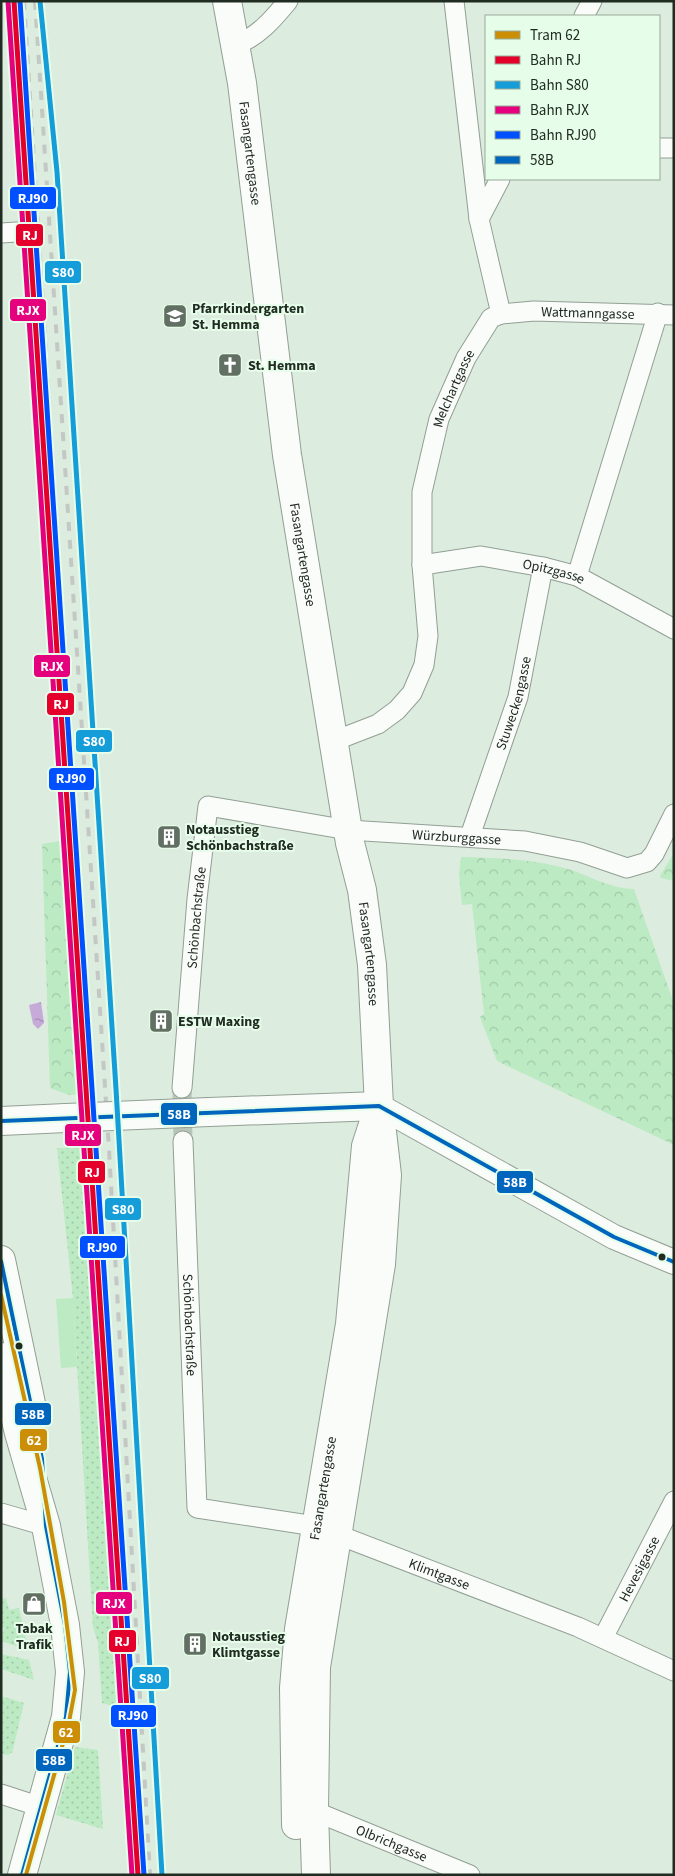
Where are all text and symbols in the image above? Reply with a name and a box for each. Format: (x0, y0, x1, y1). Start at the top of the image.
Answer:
legend (485, 15, 660, 180)
text: Tram 62 (530, 25, 580, 46)
text: Bahn RJ (530, 50, 581, 71)
text: Bahn S80 (530, 75, 589, 96)
street label: Fasangartengasse (233, 100, 266, 206)
text: Bahn RJX (530, 100, 589, 121)
text: Bahn RJ90 (530, 125, 596, 146)
text: 58B (530, 150, 554, 171)
line badge: RJ90 (9, 186, 57, 210)
text: RJ90 (18, 189, 48, 209)
line badge: RJ (15, 223, 44, 247)
text: RJ (22, 226, 38, 246)
line badge: S80 (44, 260, 82, 284)
text: S80 (52, 263, 74, 283)
line badge: RJX (9, 298, 47, 322)
place label: Pfarrkindergarten St. Hemma (192, 299, 304, 335)
text: RJX (16, 301, 40, 321)
street label: Wattmanngasse (541, 302, 635, 325)
school or university icon: Pfarrkindergarten St. Hemma (162, 303, 188, 329)
street label: Melchartgasse (428, 346, 480, 430)
church icon: St. Hemma (217, 352, 243, 378)
place label: St. Hemma (248, 356, 316, 376)
street label: Fasangartengasse (284, 502, 320, 608)
street label: Opitzgasse (521, 555, 588, 590)
line badge: RJX (33, 654, 71, 678)
street label: Stuweckengasse (491, 655, 537, 753)
text: RJX (40, 657, 64, 677)
line badge: RJ (46, 692, 75, 716)
text: RJ (53, 695, 69, 715)
line badge: S80 (75, 729, 113, 753)
text: S80 (83, 732, 105, 752)
line badge: RJ90 (48, 767, 95, 791)
text: RJ90 (56, 769, 86, 789)
place label: Notausstieg Schönbachstraße (186, 820, 294, 856)
building icon: Notausstieg Schönbachstraße (156, 824, 182, 850)
street label: Würzburggasse (411, 825, 502, 850)
street label: Schönbachstraße (183, 866, 212, 969)
street label: Fasangartengasse (353, 901, 383, 1007)
building icon: ESTW Maxing (148, 1008, 174, 1034)
place label: ESTW Maxing (178, 1012, 260, 1032)
line badge: 58B (160, 1102, 198, 1126)
text: 58B (167, 1105, 191, 1125)
line badge: RJX (64, 1123, 102, 1147)
text: RJX (71, 1126, 95, 1146)
line badge: RJ (77, 1160, 106, 1184)
text: RJ (84, 1163, 100, 1183)
line badge: 58B (496, 1170, 534, 1194)
text: 58B (503, 1173, 527, 1193)
line badge: S80 (104, 1197, 142, 1221)
text: S80 (112, 1200, 134, 1220)
line badge: RJ90 (79, 1235, 126, 1259)
text: RJ90 (87, 1238, 117, 1258)
unlabelled marker (657, 1252, 667, 1262)
street label: Schönbachstraße (177, 1273, 201, 1376)
unlabelled marker (14, 1341, 24, 1351)
line badge: 58B (14, 1402, 52, 1426)
text: 58B (21, 1405, 45, 1425)
line badge: 62 (19, 1428, 48, 1452)
text: 62 (27, 1431, 41, 1451)
street label: Fasangartengasse (305, 1435, 342, 1542)
street label: Hevesigasse (614, 1533, 665, 1606)
street label: Klimtgasse (406, 1554, 473, 1596)
shop icon: Tabak Trafik (21, 1591, 47, 1617)
line badge: RJX (95, 1591, 133, 1615)
text: RJX (102, 1594, 126, 1614)
place label: Tabak Trafik (15, 1619, 53, 1655)
place label: Notausstieg Klimtgasse (212, 1627, 286, 1663)
line badge: RJ (108, 1629, 137, 1653)
building icon: Notausstieg Klimtgasse (182, 1631, 208, 1657)
text: RJ (114, 1632, 130, 1652)
line badge: S80 (131, 1666, 170, 1690)
text: S80 (139, 1669, 161, 1689)
line badge: RJ90 (110, 1704, 157, 1728)
text: RJ90 (118, 1706, 148, 1726)
line badge: 62 (52, 1720, 81, 1744)
text: 62 (59, 1723, 73, 1743)
line badge: 58B (35, 1748, 73, 1772)
text: 58B (42, 1751, 66, 1771)
street label: Olbrichgasse (353, 1820, 430, 1867)

